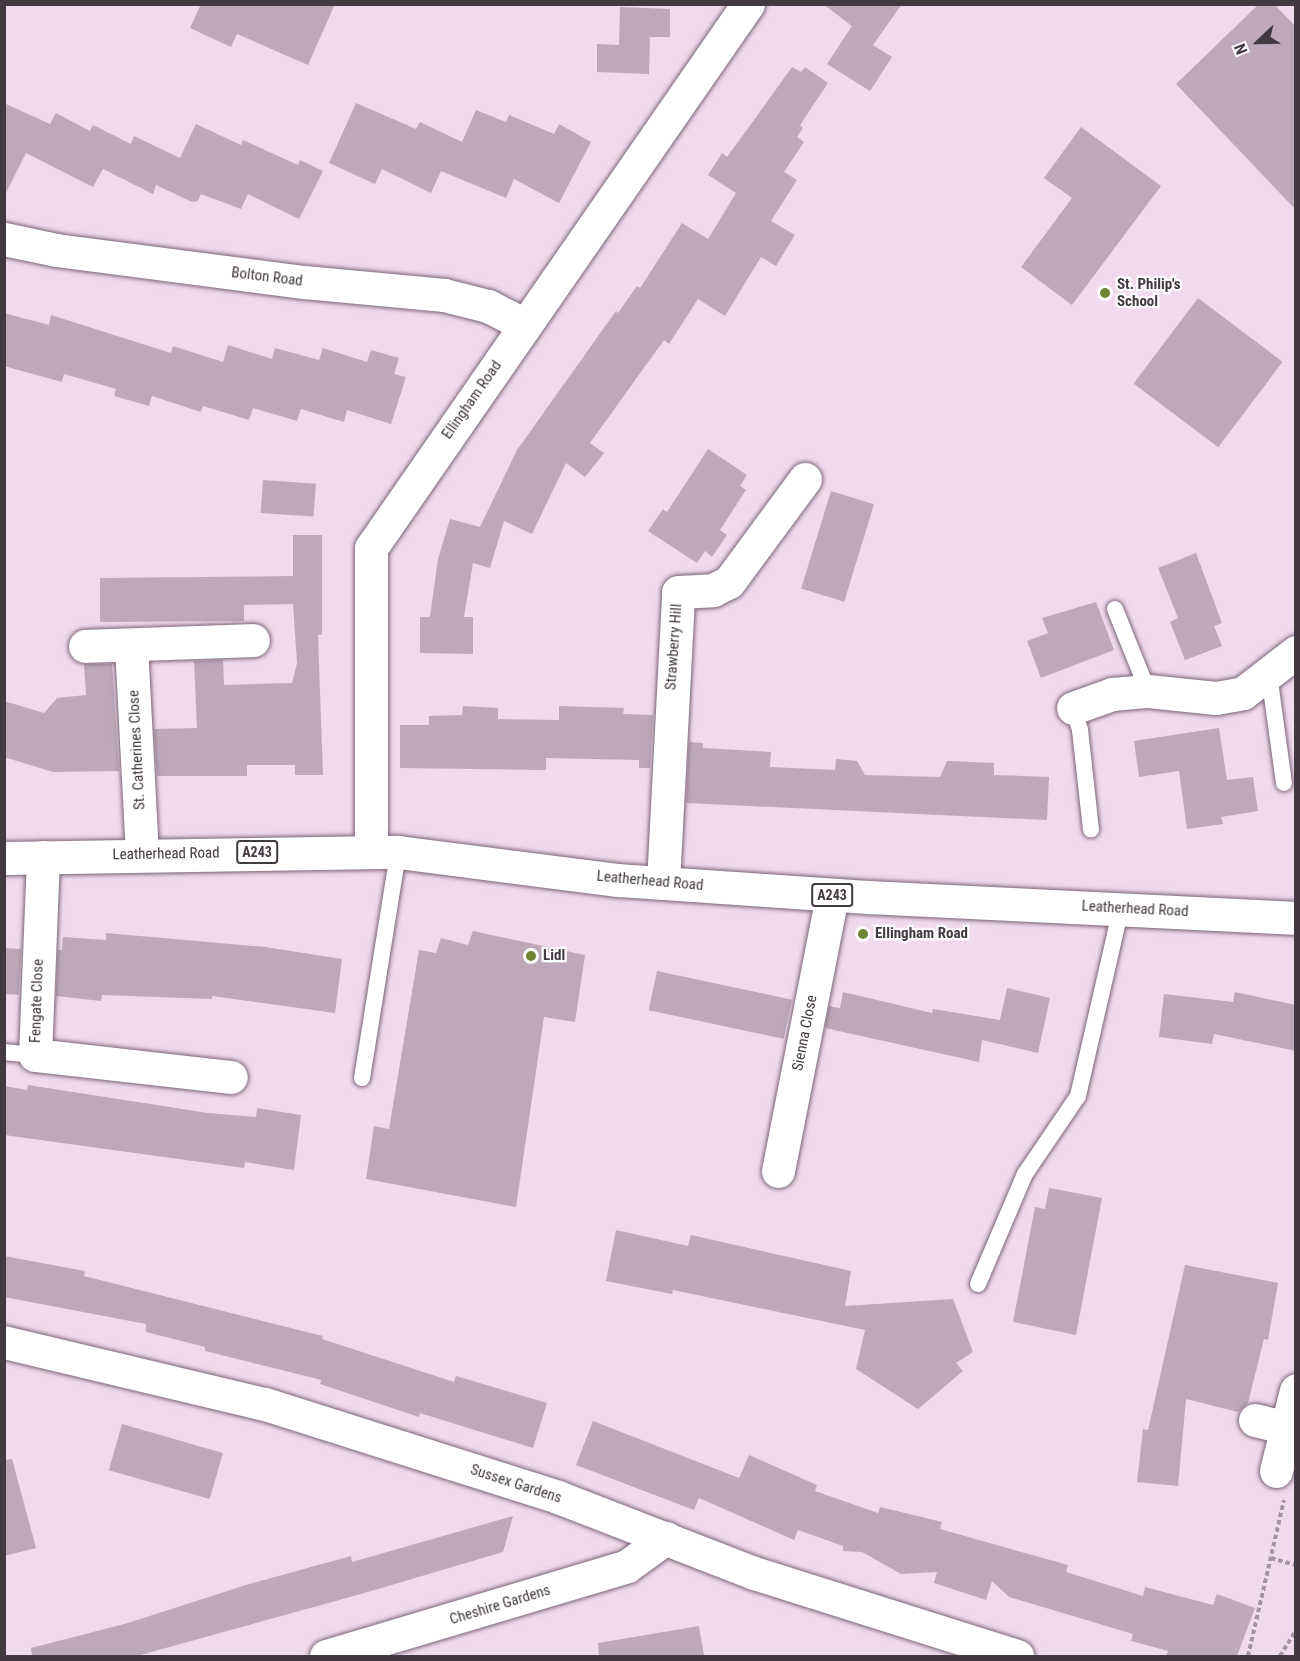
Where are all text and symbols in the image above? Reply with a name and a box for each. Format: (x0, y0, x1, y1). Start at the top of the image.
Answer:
north arrow (1228, 12, 1288, 72)
text: N (1230, 41, 1251, 57)
street label: Bolton Road (230, 264, 304, 290)
place label: St. Philip's School (1117, 275, 1181, 310)
marker: St. Philip's School (1098, 286, 1112, 300)
street label: Ellingham Road (438, 357, 506, 443)
street label: Strawberry Hill (662, 603, 686, 691)
street label: St. Catherines Close (125, 690, 149, 810)
road number: A243 (236, 841, 278, 863)
street label: Leatherhead Road (112, 844, 220, 864)
street label: Leatherhead Road (596, 867, 704, 895)
road number: A243 (811, 884, 853, 906)
street label: Leatherhead Road (1081, 897, 1189, 921)
place label: Ellingham Road (875, 925, 968, 943)
marker: Ellingham Road (856, 927, 870, 941)
place label: Lidl (543, 947, 565, 965)
marker: Lidl (524, 949, 538, 963)
street label: Fengate Close (27, 959, 47, 1043)
street label: Sienna Close (789, 994, 821, 1072)
street label: Sussex Gardens (468, 1461, 564, 1507)
street label: Cheshire Gardens (448, 1581, 552, 1629)

